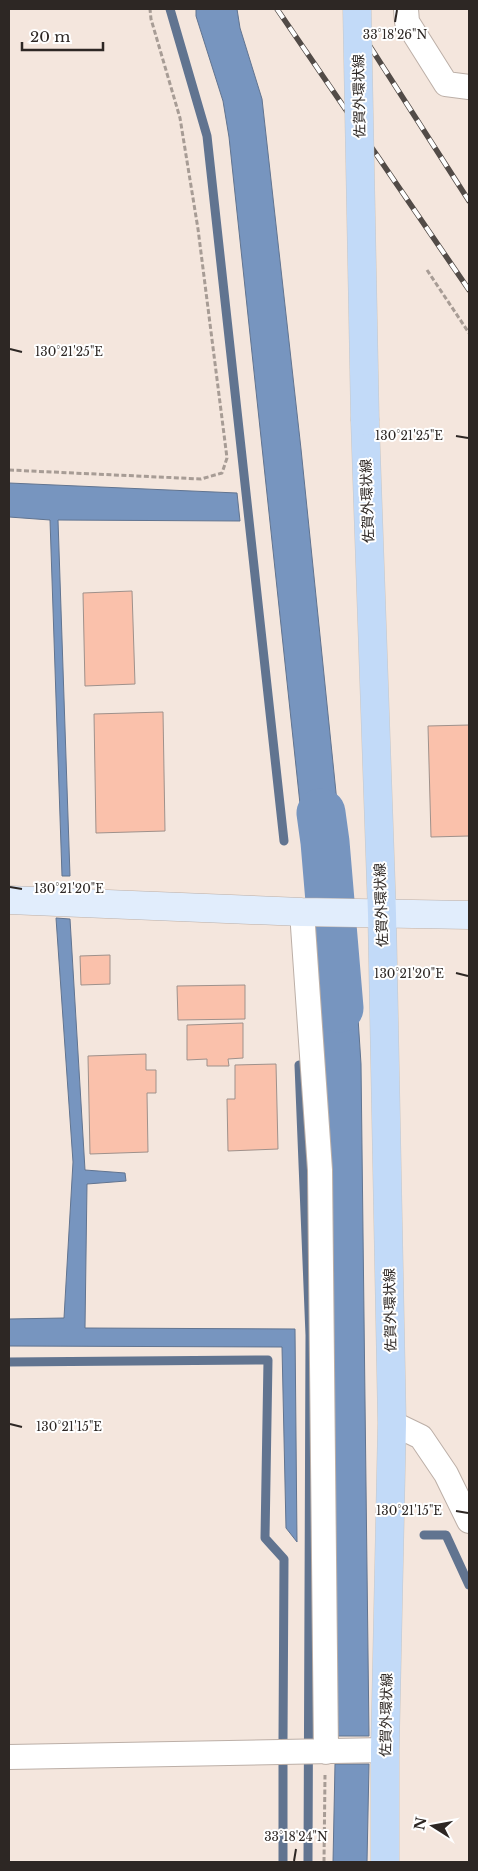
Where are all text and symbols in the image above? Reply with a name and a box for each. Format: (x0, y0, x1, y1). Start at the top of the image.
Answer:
scale bar (22, 20, 104, 52)
text: 20 m (30, 27, 70, 46)
text: 33°18'26"N (363, 27, 427, 42)
street label: 佐賀外環状線 (349, 54, 369, 138)
text: 130°21'25"E (35, 344, 103, 359)
text: 130°21'25"E (375, 428, 443, 443)
street label: 佐賀外環状線 (357, 459, 377, 543)
street label: 佐賀外環状線 (371, 863, 391, 947)
text: 130°21'20"E (34, 881, 104, 896)
text: 130°21'20"E (374, 966, 444, 981)
street label: 佐賀外環状線 (380, 1268, 400, 1352)
text: 130°21'15"E (36, 1419, 102, 1434)
text: 130°21'15"E (376, 1503, 442, 1518)
street label: 佐賀外環状線 (376, 1673, 396, 1757)
north arrow (408, 1801, 458, 1851)
text: N (410, 1815, 430, 1832)
text: 33°18'24"N (264, 1829, 328, 1844)

